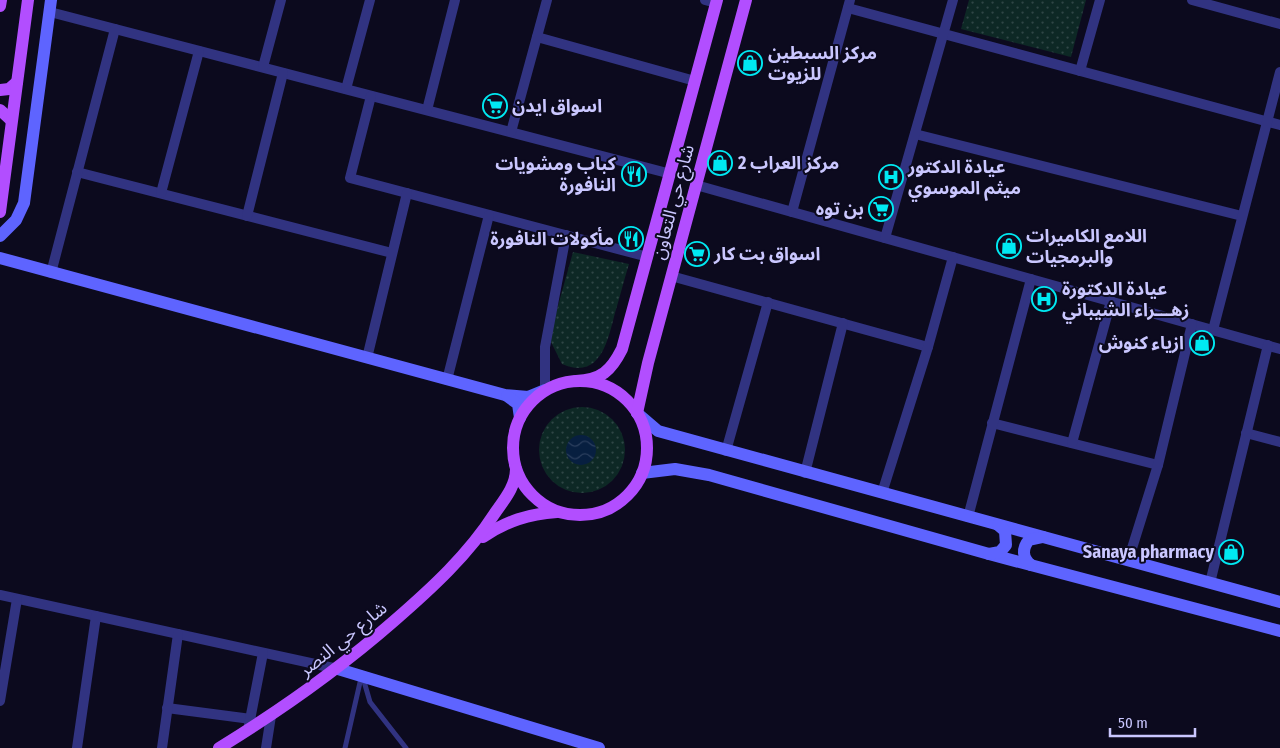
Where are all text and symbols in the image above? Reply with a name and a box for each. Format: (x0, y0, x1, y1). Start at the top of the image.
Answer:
place label: مركز السبطين للزيوت (768, 42, 877, 85)
shop icon: مركز السبطين للزيوت (737, 50, 763, 76)
supermarket icon: اسواق ايدن (482, 93, 508, 119)
place label: اسواق ايدن (512, 95, 602, 117)
street label: شارع حي التعاون (647, 142, 702, 263)
shop icon: مركز العراب 2 (707, 150, 733, 176)
place label: مركز العراب 2 (737, 152, 839, 174)
place label: كباب ومشويات النافورة (495, 153, 617, 196)
place label: عيادة الدكتور ميثم الموسوي (907, 156, 1021, 202)
restaurant icon: كباب ومشويات النافورة (621, 161, 647, 187)
hospital icon: عيادة الدكتور ميثم الموسوي (878, 164, 904, 190)
supermarket icon: بن توه (868, 196, 894, 222)
place label: بن توه (816, 198, 864, 220)
place label: اللامع الكاميرات والبرمجيات (1026, 225, 1147, 268)
place label: مأكولات النافورة (490, 226, 614, 250)
restaurant icon: مأكولات النافورة (618, 226, 644, 252)
shop icon: اللامع الكاميرات والبرمجيات (996, 233, 1022, 259)
supermarket icon: اسواق بت كار (684, 241, 710, 267)
place label: اسواق بت كار (713, 243, 820, 265)
place label: عيادة الدكتورة زهـــراء الشيباني (1062, 278, 1189, 324)
hospital icon: عيادة الدكتورة زهـــراء الشيباني (1031, 286, 1057, 312)
shop icon: ازياء كنوش (1189, 330, 1215, 356)
place label: ازياء كنوش (1099, 332, 1184, 354)
shop icon: Sanaya pharmacy (1218, 539, 1244, 565)
place label: Sanaya pharmacy (1083, 541, 1214, 563)
street label: شارع حي النصر (294, 597, 393, 684)
scale bar (1110, 706, 1195, 738)
text: 50 m (1118, 714, 1148, 732)

